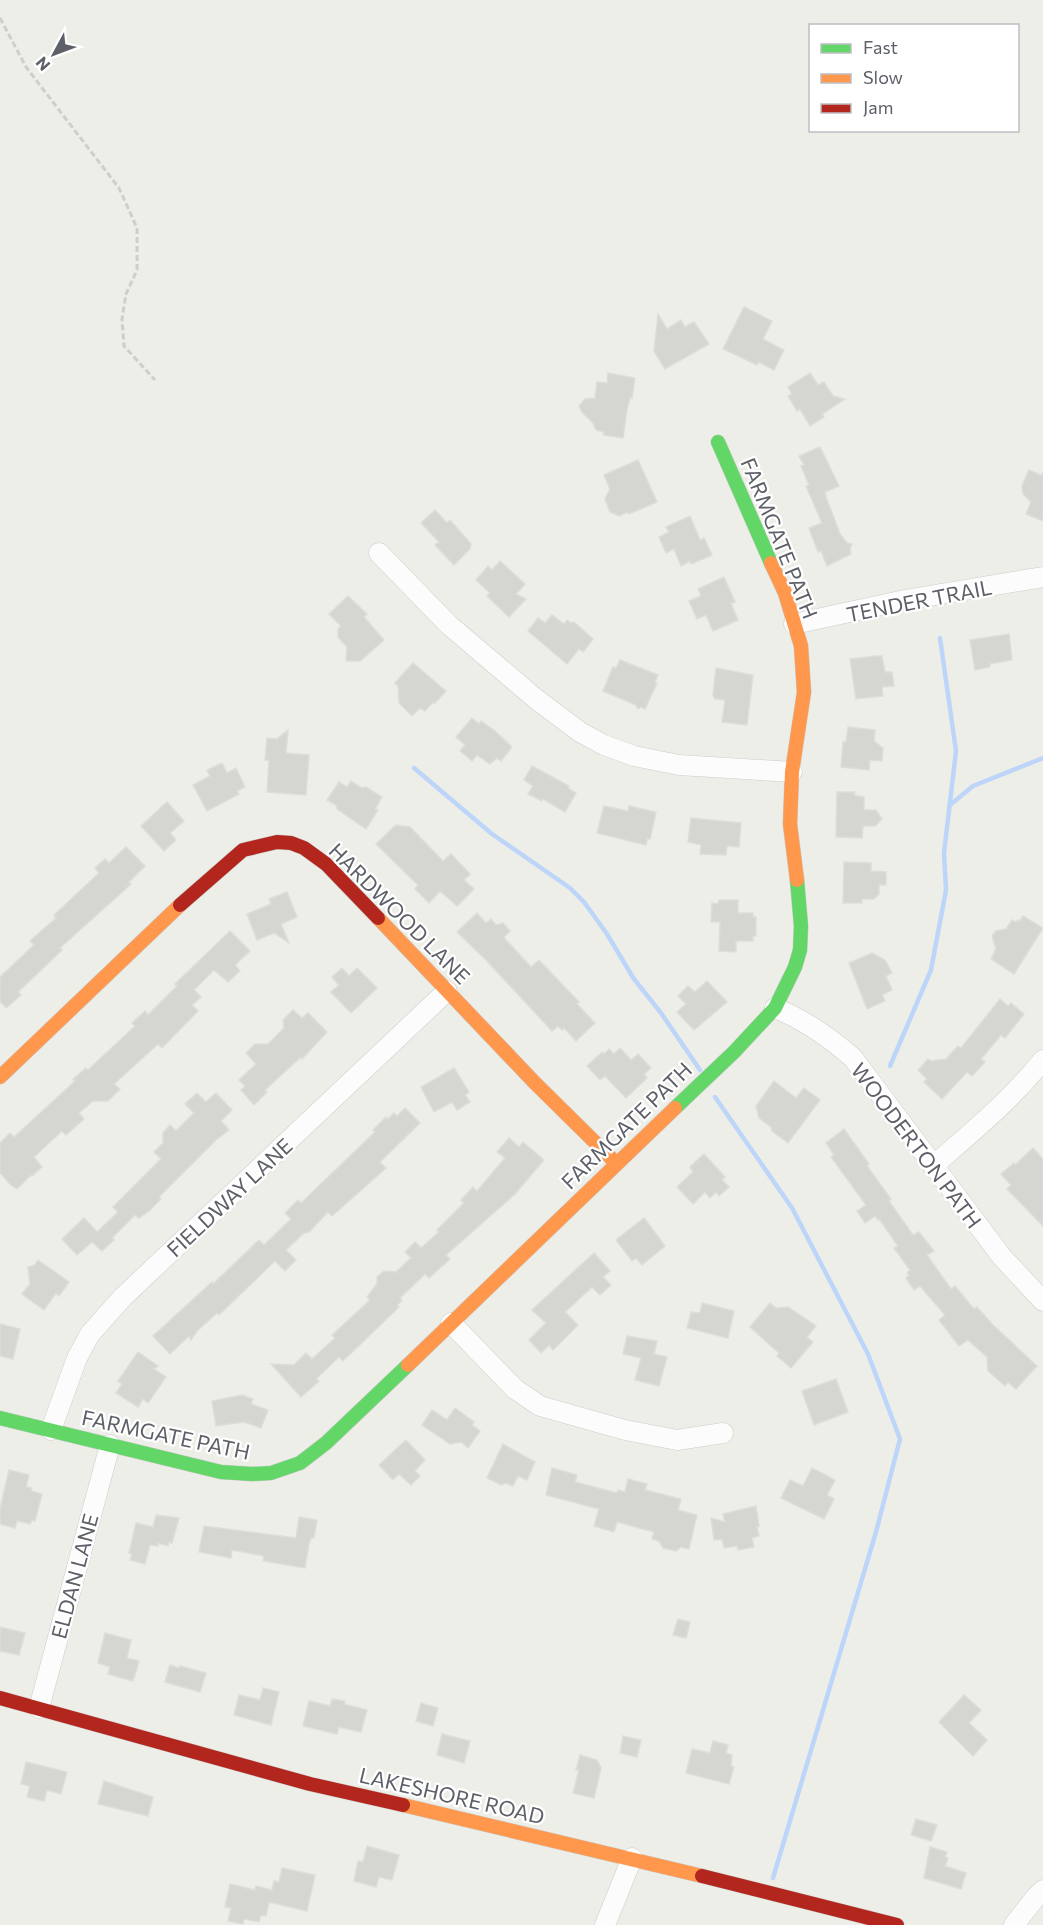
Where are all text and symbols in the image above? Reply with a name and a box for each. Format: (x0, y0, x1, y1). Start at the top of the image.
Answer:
north arrow (24, 24, 84, 84)
legend (809, 24, 1019, 132)
text: Fast (863, 36, 898, 58)
text: N (31, 53, 53, 75)
text: Slow (863, 66, 903, 88)
text: Jam (863, 96, 893, 118)
street label: FARMGATE PATH (736, 454, 824, 622)
street label: TENDER TRAIL (844, 574, 994, 626)
street label: HARDWOOD LANE (324, 837, 476, 989)
street label: FARMGATE PATH (556, 1056, 696, 1194)
street label: WOODERTON PATH (847, 1057, 987, 1233)
street label: FIELDWAY LANE (161, 1132, 297, 1262)
street label: FARMGATE PATH (80, 1404, 252, 1464)
street label: ELDAN LANE (45, 1511, 103, 1641)
street label: LAKESHORE ROAD (357, 1762, 547, 1828)

